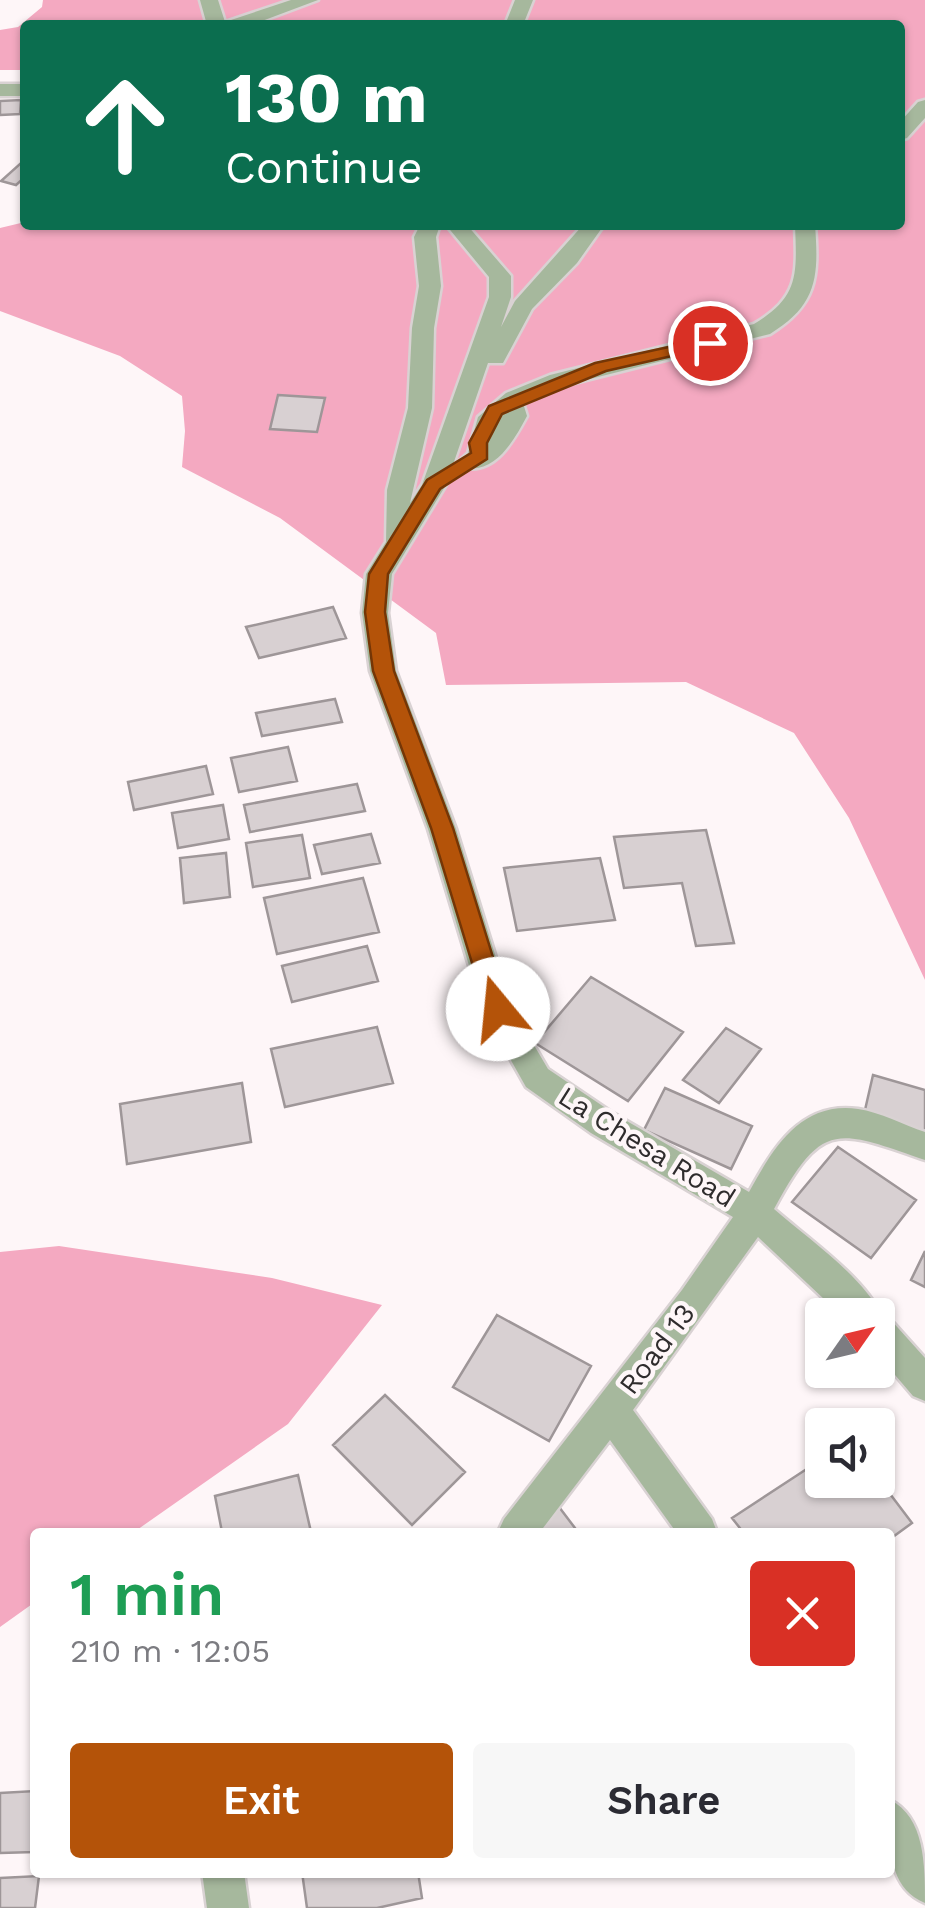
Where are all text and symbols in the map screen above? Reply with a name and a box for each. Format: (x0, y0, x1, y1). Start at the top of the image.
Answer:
text: 130 m (225, 57, 428, 139)
icon: ahead (60, 60, 190, 190)
text: Continue (225, 141, 423, 194)
pin (668, 301, 753, 386)
icon: arrive (683, 316, 738, 371)
position arrow (446, 957, 550, 1061)
street label: La Chesa Road (553, 1079, 741, 1215)
street label: Road 13 (612, 1297, 702, 1401)
north arrow (805, 1298, 895, 1388)
map controls (805, 1298, 895, 1498)
button: sound (805, 1408, 895, 1498)
text: 1 min (70, 1559, 224, 1630)
button: close (750, 1561, 855, 1666)
text: 210 m · 12:05 (70, 1632, 270, 1670)
button: Exit (70, 1743, 453, 1858)
button: Share (473, 1743, 855, 1858)

